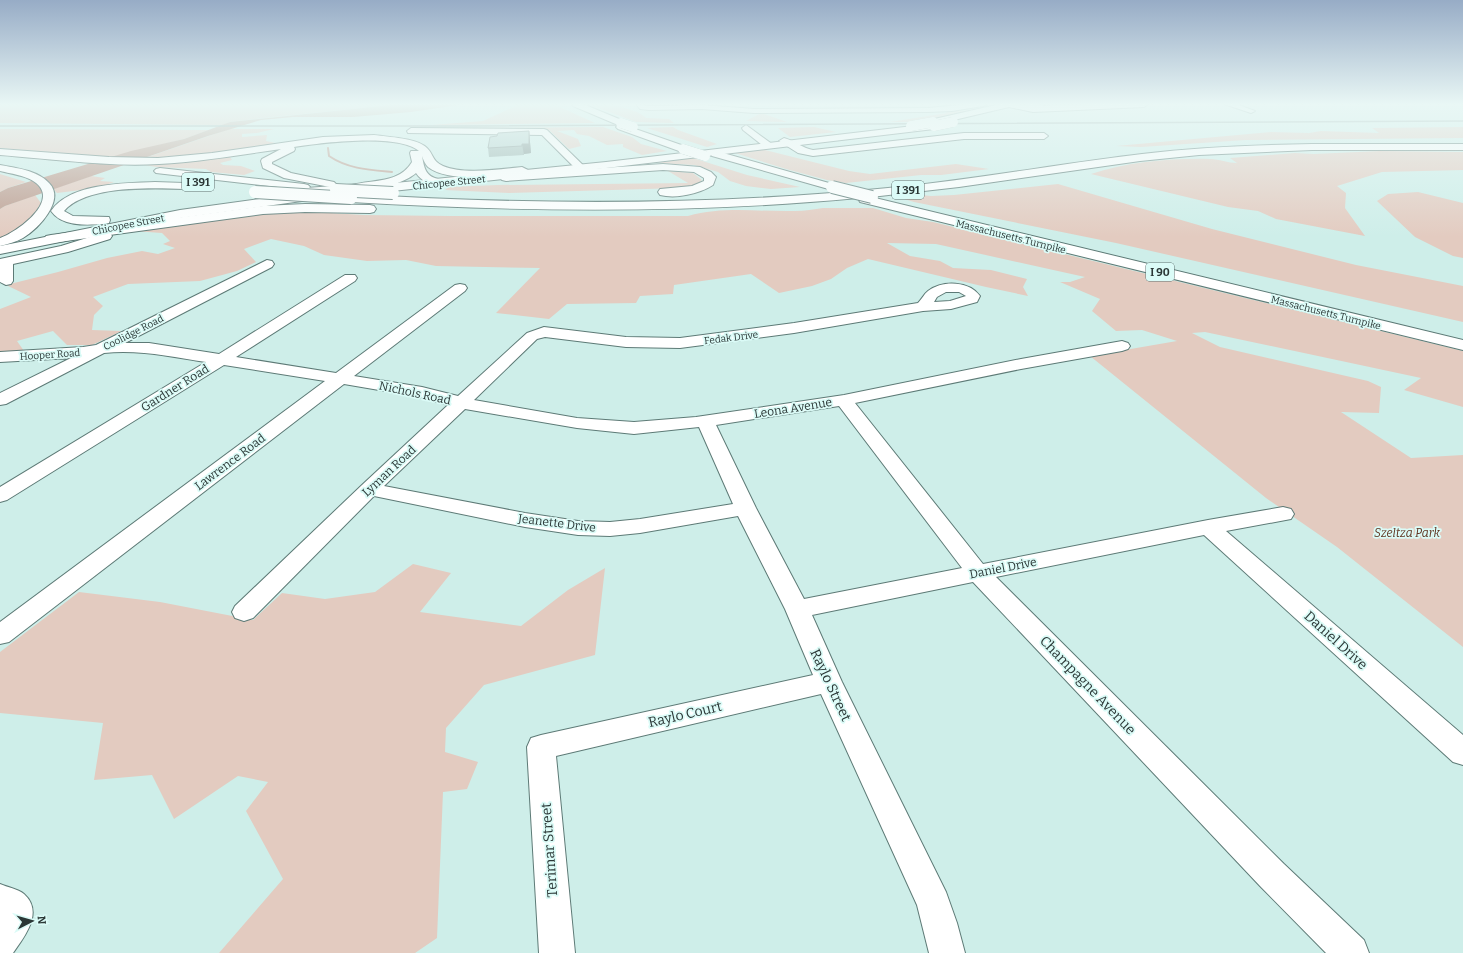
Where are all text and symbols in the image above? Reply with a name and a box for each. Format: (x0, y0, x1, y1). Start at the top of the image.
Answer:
road number: I 391 (182, 173, 214, 191)
street label: Chicopee Street (412, 173, 486, 193)
road number: I 391 (892, 181, 924, 199)
street label: Chicopee Street (91, 212, 166, 238)
street label: Massachusetts Turnpike (954, 217, 1067, 256)
road number: I 90 (1146, 263, 1174, 281)
street label: Massachusetts Turnpike (1269, 293, 1382, 332)
street label: Coolidge Road (101, 313, 166, 353)
street label: Fedak Drive (703, 329, 759, 347)
street label: Hooper Road (19, 347, 81, 363)
street label: Gardner Road (138, 362, 212, 414)
street label: Nichols Road (378, 379, 452, 407)
street label: Leona Avenue (753, 395, 833, 421)
street label: Lawrence Road (192, 431, 268, 493)
street label: Lyman Road (359, 443, 419, 499)
street label: Jeanette Drive (516, 511, 597, 535)
park label: Szeltza Park (1374, 526, 1441, 540)
street label: Daniel Drive (968, 555, 1038, 581)
street label: Daniel Drive (1300, 607, 1371, 673)
street label: Champagne Avenue (1036, 632, 1139, 738)
street label: Raylo Street (806, 646, 855, 724)
street label: Raylo Court (647, 698, 724, 731)
street label: Terimar Street (538, 802, 561, 898)
north arrow (12, 901, 52, 941)
text: N (35, 915, 48, 925)

